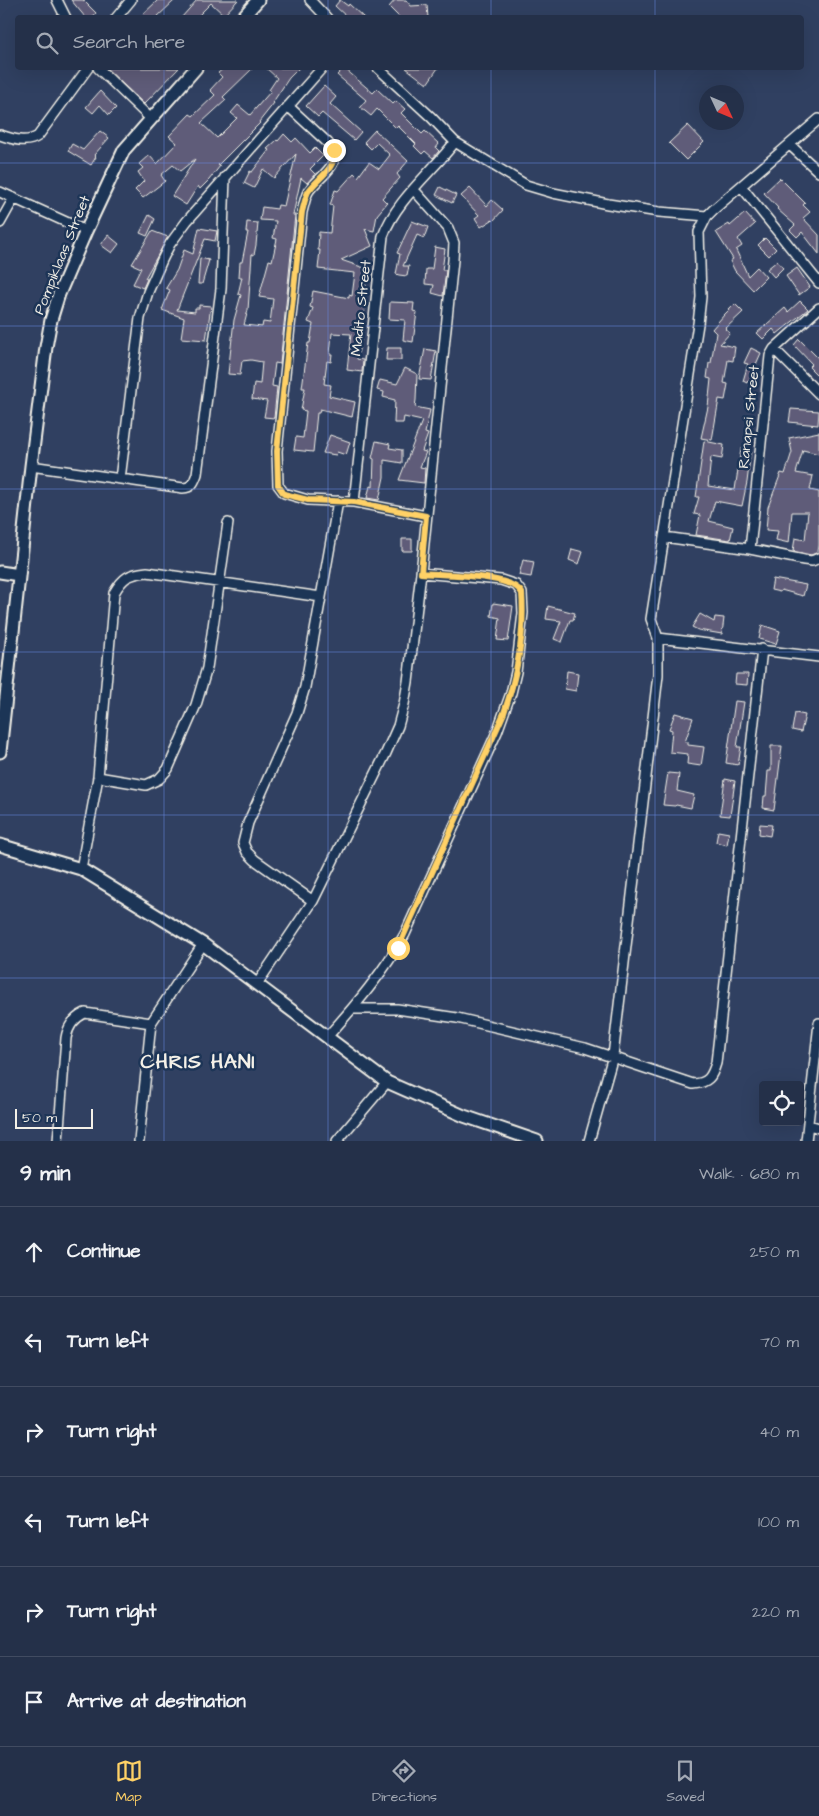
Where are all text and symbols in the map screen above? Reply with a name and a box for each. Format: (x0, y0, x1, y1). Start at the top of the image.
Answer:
search box (15, 15, 804, 70)
icon: search (33, 29, 61, 57)
text: Search here (73, 29, 185, 56)
north arrow (699, 85, 744, 130)
route end (323, 139, 346, 162)
street label: Pompiklaas Street (28, 192, 96, 318)
street label: Madito Street (345, 259, 377, 357)
street label: Ranapsi Street (733, 364, 765, 470)
route start (387, 937, 410, 960)
district label: CHRIS HANI (141, 1048, 255, 1076)
map controls (759, 1081, 804, 1126)
button: locate (759, 1081, 804, 1126)
scale bar (15, 1106, 92, 1129)
text: 50 m (22, 1108, 57, 1128)
text: 9 min (20, 1159, 70, 1188)
text: Walk · 680 m (699, 1163, 799, 1185)
icon: ahead (20, 1238, 48, 1266)
text: Continue (67, 1238, 141, 1265)
text: 250 m (750, 1241, 799, 1263)
icon: left (20, 1328, 48, 1356)
text: Turn left (67, 1328, 148, 1355)
text: 70 m (760, 1331, 799, 1353)
icon: right (20, 1418, 48, 1446)
text: Turn right (67, 1418, 156, 1445)
text: 40 m (759, 1421, 799, 1443)
icon: left (20, 1508, 48, 1536)
text: Turn left (67, 1508, 148, 1535)
text: 100 m (758, 1511, 799, 1533)
icon: right (20, 1598, 48, 1626)
text: Turn right (67, 1598, 156, 1625)
text: 220 m (752, 1601, 799, 1623)
icon: arrive (20, 1688, 48, 1716)
text: Arrive at destination (67, 1688, 246, 1715)
tab: Map (115, 1757, 143, 1807)
tab: Directions (372, 1757, 437, 1807)
tab: Saved (666, 1757, 704, 1807)

